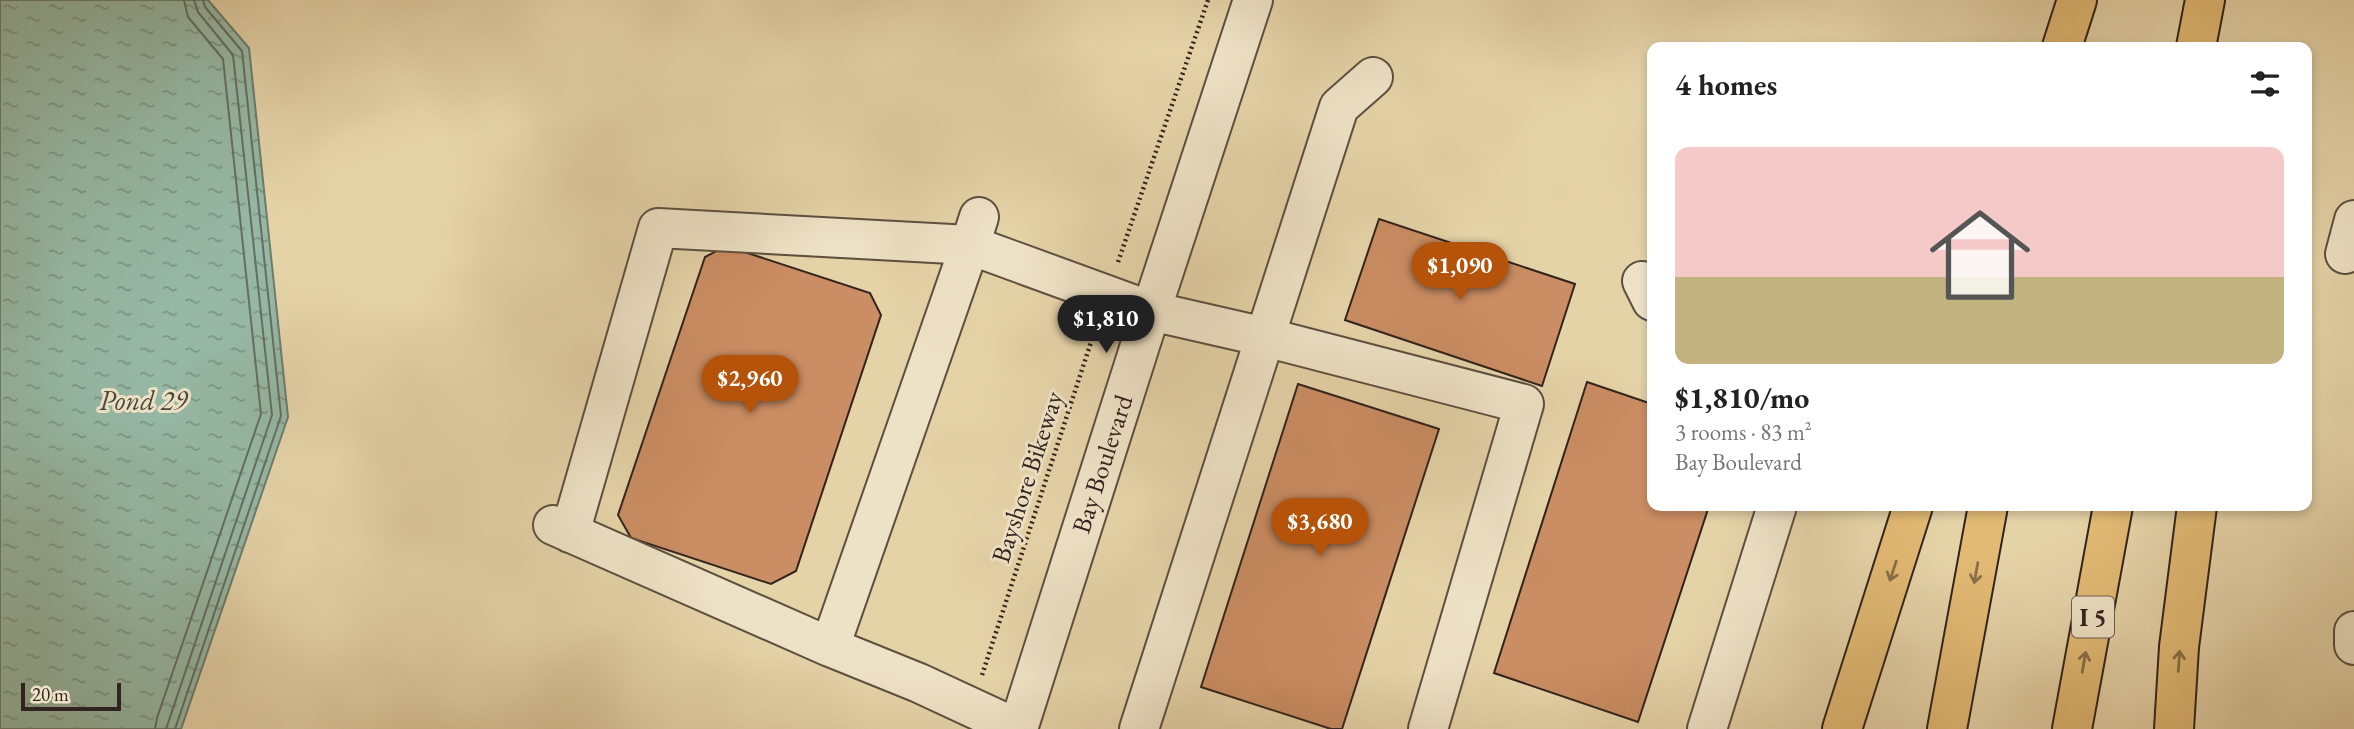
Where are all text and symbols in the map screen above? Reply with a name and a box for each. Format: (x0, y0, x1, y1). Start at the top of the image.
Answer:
text: 4 homes (1675, 65, 1777, 104)
icon: filters (2246, 65, 2284, 103)
icon: home (1917, 192, 2043, 318)
pin: $1,090 (1403, 243, 1517, 302)
text: $1,090 (1428, 250, 1492, 280)
pin: $1,810 (1049, 296, 1163, 355)
text: $1,810 (1074, 303, 1138, 333)
pin: $2,960 (693, 356, 807, 415)
text: $2,960 (718, 363, 782, 393)
text: $1,810/mo (1675, 378, 1809, 417)
water label: Pond 29 (99, 382, 189, 418)
street label: Bayshore Bikeway (983, 386, 1071, 567)
street label: Bay Boulevard (1064, 390, 1141, 537)
text: 3 rooms · 83 m² (1675, 417, 1812, 447)
text: Bay Boulevard (1675, 447, 1802, 477)
pin: $3,680 (1263, 498, 1377, 558)
text: $3,680 (1288, 506, 1352, 536)
one-way arrow (1885, 559, 1898, 581)
one-way arrow (1968, 561, 1982, 584)
road number: I 5 (2072, 596, 2114, 638)
one-way arrow (2172, 650, 2185, 673)
one-way arrow (2078, 651, 2092, 674)
scale bar (21, 680, 121, 712)
text: 20 m (32, 682, 69, 707)

